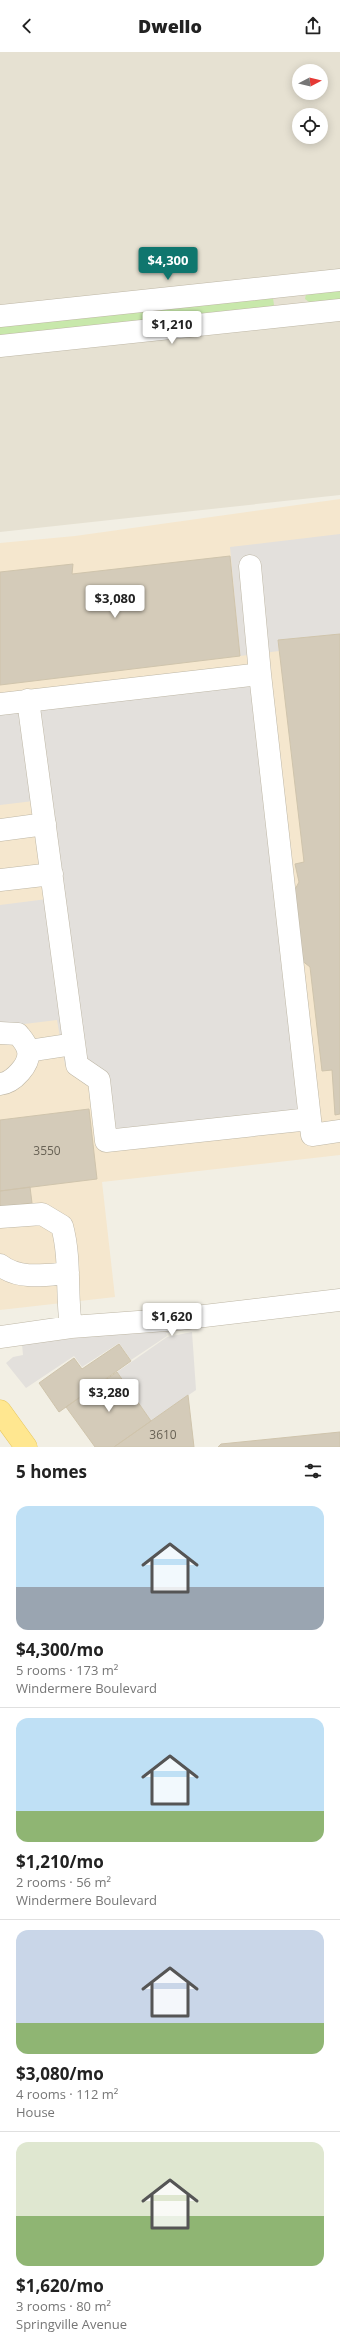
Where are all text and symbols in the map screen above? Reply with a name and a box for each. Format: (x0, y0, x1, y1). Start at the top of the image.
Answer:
text: Dwello (138, 14, 202, 38)
icon: back (16, 15, 38, 37)
icon: share (302, 15, 324, 37)
north arrow (292, 64, 328, 100)
map controls (292, 64, 328, 144)
button: locate (292, 108, 328, 144)
pin: $4,300 (135, 247, 201, 281)
text: $4,300 (148, 251, 188, 269)
pin: $1,210 (139, 311, 205, 345)
text: $1,210 (152, 315, 192, 333)
pin: $3,080 (82, 585, 148, 619)
text: $3,080 (95, 589, 135, 607)
house number: 3550 (33, 1142, 61, 1159)
pin: $1,620 (139, 1303, 205, 1337)
text: $1,620 (152, 1307, 192, 1325)
pin: $3,280 (76, 1379, 142, 1413)
text: $3,280 (89, 1383, 129, 1401)
house number: 3610 (149, 1426, 177, 1443)
text: 5 homes (16, 1460, 87, 1483)
icon: filters (302, 1460, 324, 1482)
icon: home (134, 1532, 206, 1604)
text: $4,300/mo (16, 1638, 104, 1661)
text: 5 rooms · 173 m² (16, 1661, 118, 1679)
text: Windermere Boulevard (16, 1679, 157, 1697)
icon: home (134, 1744, 206, 1816)
text: $1,210/mo (16, 1850, 104, 1873)
text: 2 rooms · 56 m² (16, 1873, 111, 1891)
text: Windermere Boulevard (16, 1891, 157, 1909)
icon: home (134, 1956, 206, 2028)
text: $3,080/mo (16, 2062, 104, 2085)
text: 4 rooms · 112 m² (16, 2085, 118, 2103)
text: House (16, 2103, 55, 2121)
icon: home (134, 2168, 206, 2240)
text: $1,620/mo (16, 2274, 104, 2297)
text: 3 rooms · 80 m² (16, 2297, 111, 2315)
text: Springville Avenue (16, 2315, 127, 2333)

